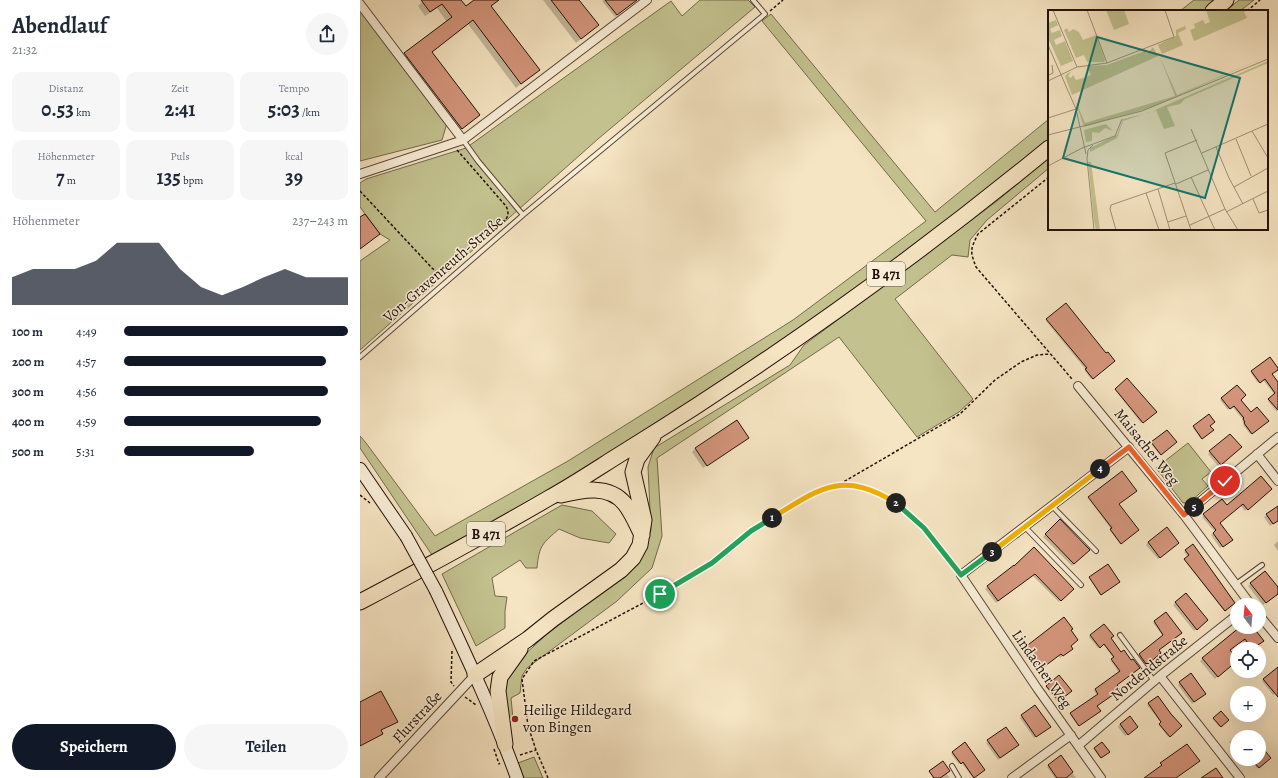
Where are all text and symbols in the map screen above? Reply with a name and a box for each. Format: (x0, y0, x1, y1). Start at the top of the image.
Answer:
inset map (1048, 10, 1268, 230)
text: Abendlauf (12, 11, 107, 41)
button: share (306, 13, 348, 55)
text: 21:32 (12, 41, 37, 58)
text: Distanz (48, 81, 84, 96)
text: Zeit (171, 81, 189, 96)
text: Tempo (279, 81, 309, 96)
text: 0.53 (41, 96, 74, 123)
text: 2:41 (165, 96, 195, 123)
text: 5:03 (268, 96, 300, 123)
text: km (74, 105, 91, 120)
text: /km (300, 105, 320, 120)
text: Höhenmeter (37, 149, 95, 164)
text: Puls (170, 149, 190, 164)
text: kcal (285, 149, 303, 164)
text: 7 (56, 164, 65, 191)
text: 135 (156, 164, 181, 191)
text: 39 (285, 164, 303, 191)
text: m (65, 173, 76, 188)
text: bpm (181, 173, 204, 188)
street label: Von-Gravenreuth-Straße (378, 211, 507, 327)
text: Höhenmeter (12, 212, 80, 229)
text: 237–243 m (292, 212, 348, 229)
road number: B 471 (867, 262, 905, 286)
text: 100 m (12, 323, 43, 340)
text: 4:49 (76, 323, 97, 340)
text: 200 m (12, 353, 45, 370)
text: 4:57 (76, 353, 96, 370)
text: 300 m (12, 383, 44, 400)
text: 4:56 (76, 383, 97, 400)
street label: Maisacher Weg (1110, 404, 1185, 490)
text: 400 m (12, 413, 44, 430)
text: 4:59 (76, 413, 97, 430)
text: 500 m (12, 443, 44, 460)
text: 5:31 (76, 443, 95, 460)
pin: 4 (1090, 459, 1110, 479)
text: 4 (1097, 461, 1103, 476)
pin (1208, 464, 1242, 498)
icon: check (1214, 470, 1236, 492)
pin: 2 (886, 493, 906, 513)
text: 2 (893, 495, 899, 510)
pin: 5 (1184, 497, 1204, 517)
text: 5 (1192, 499, 1196, 514)
pin: 1 (762, 508, 782, 528)
text: 1 (770, 510, 774, 525)
road number: B 471 (467, 522, 505, 546)
pin: 3 (982, 542, 1002, 562)
text: 3 (990, 544, 994, 559)
pin (643, 577, 677, 611)
icon: arrive (649, 583, 671, 605)
north arrow (1230, 598, 1266, 634)
map controls (1230, 598, 1266, 766)
street label: Lindacher Weg (1007, 626, 1077, 713)
street label: Nordendstraße (1106, 631, 1192, 705)
button: locate (1230, 642, 1266, 678)
street label: Flurstraße (388, 686, 446, 747)
button: + (1230, 686, 1266, 722)
place label: Heilige Hildegard von Bingen (522, 700, 633, 737)
marker: Heilige Hildegard von Bingen (510, 714, 520, 724)
button: Speichern (12, 724, 176, 770)
button: Teilen (184, 724, 348, 770)
button: − (1230, 730, 1266, 766)

